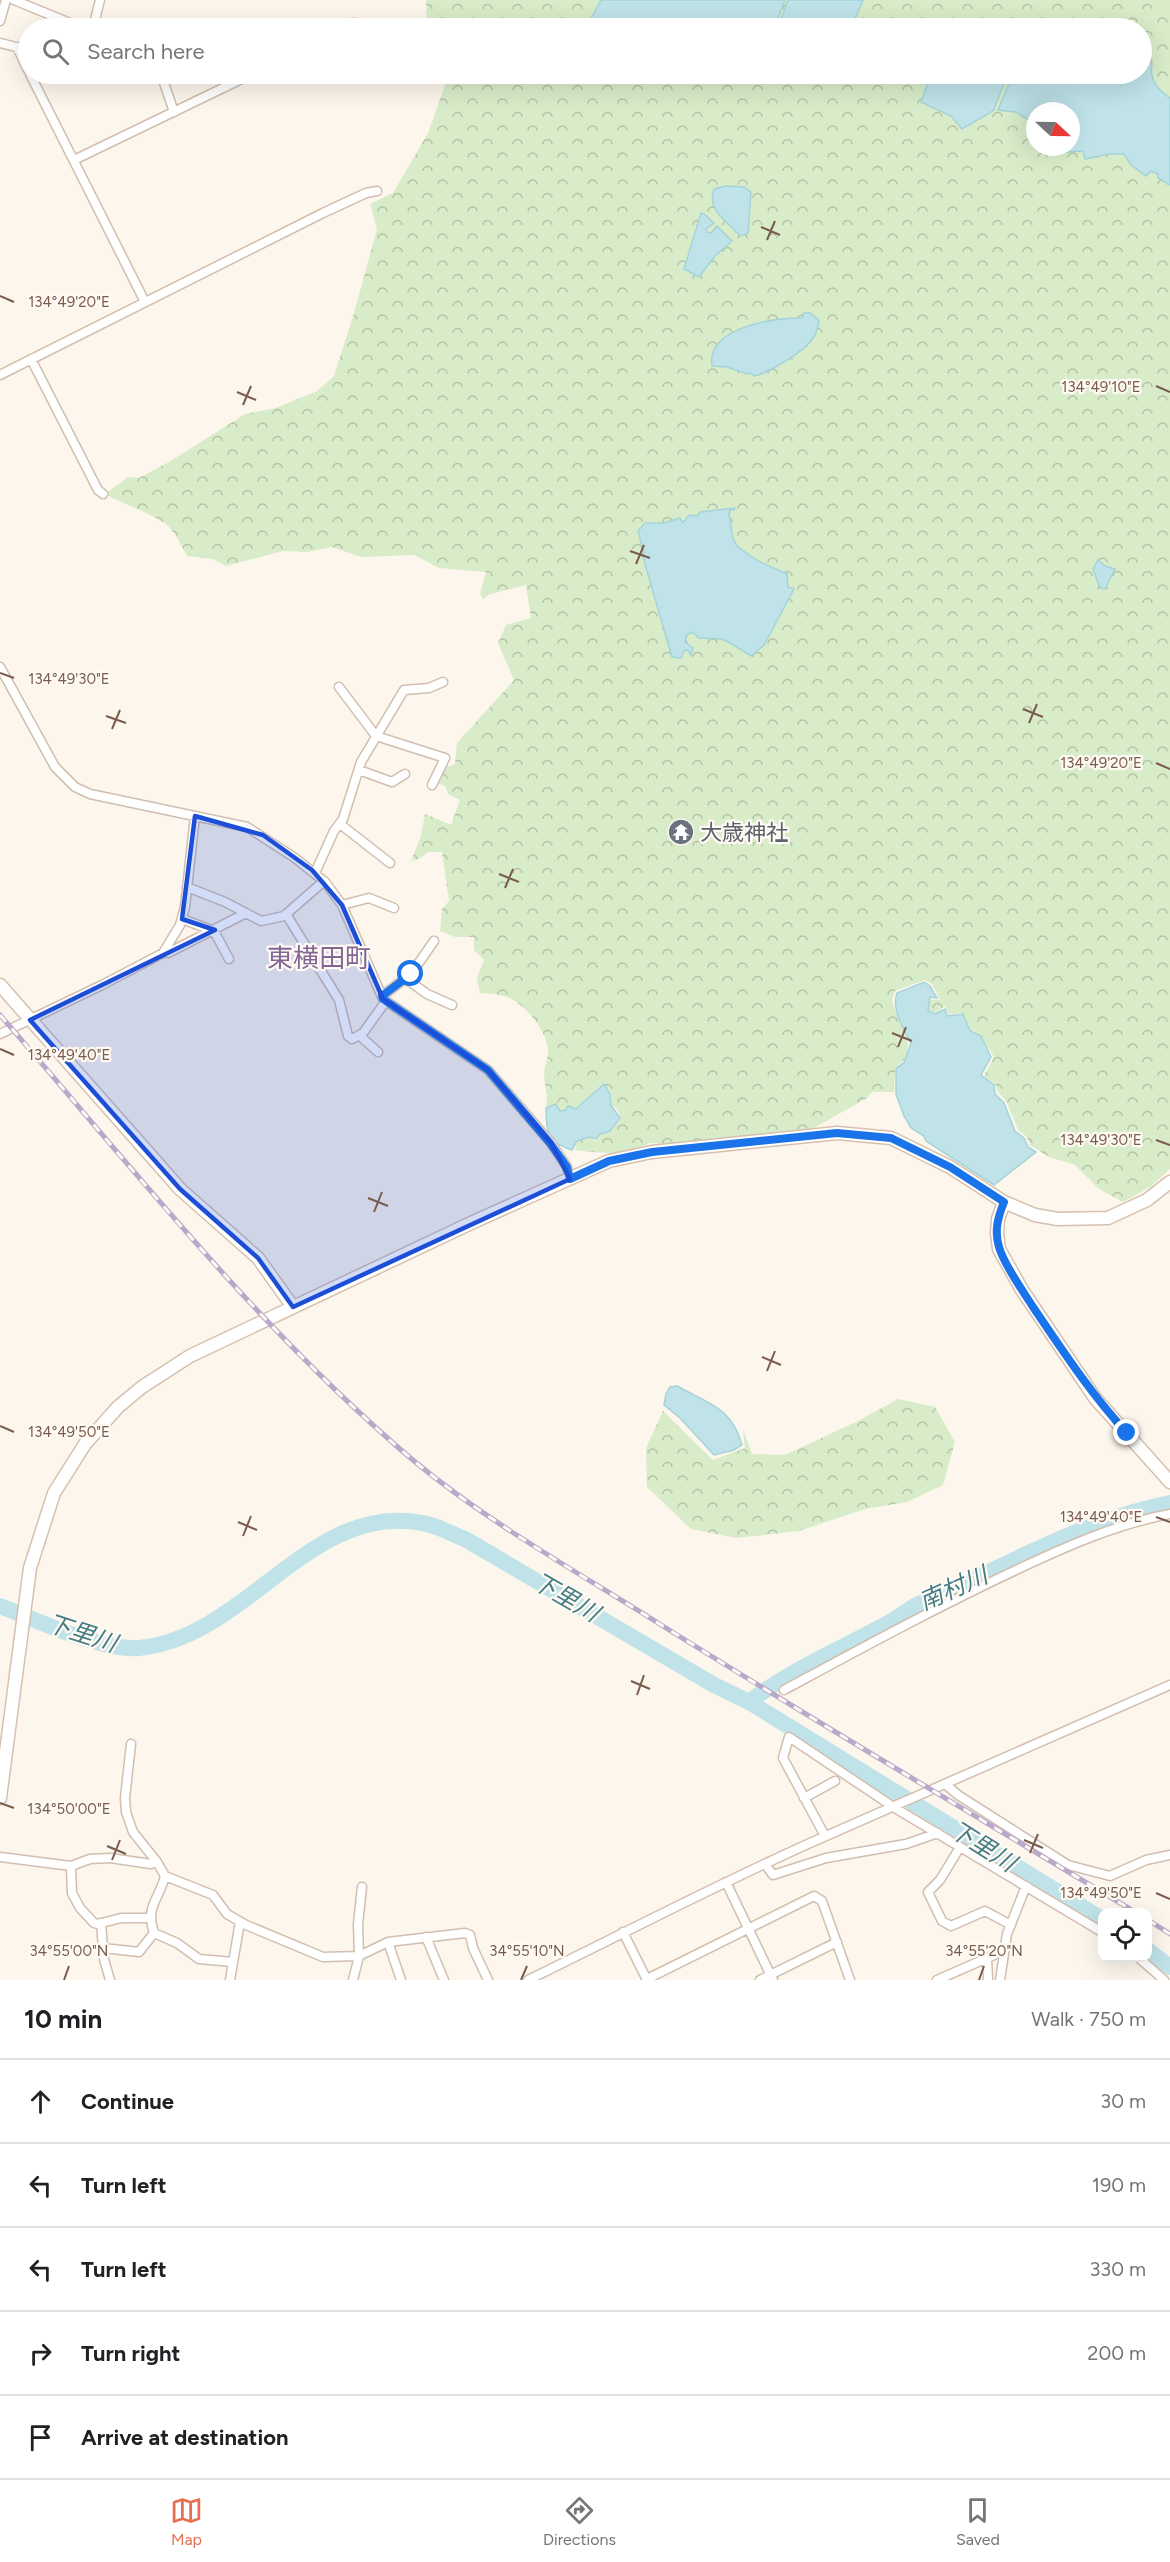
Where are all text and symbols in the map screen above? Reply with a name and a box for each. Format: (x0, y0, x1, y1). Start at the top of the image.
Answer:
search box (18, 18, 1152, 84)
icon: search (39, 35, 72, 68)
text: Search here (87, 38, 205, 65)
north arrow (1026, 102, 1080, 156)
text: 134°49'20"E (28, 293, 110, 311)
text: 134°49'10"E (1061, 378, 1141, 396)
text: 134°49'30"E (28, 670, 110, 688)
text: 134°49'20"E (1060, 754, 1142, 772)
temple icon: 大歳神社 (666, 817, 696, 847)
place label: 大歳神社 (700, 819, 788, 846)
district label: 東横田町 (267, 942, 371, 974)
route start (397, 960, 423, 986)
text: 134°49'40"E (28, 1046, 110, 1064)
text: 134°49'30"E (1060, 1131, 1142, 1149)
route end (1113, 1419, 1139, 1445)
text: 134°49'50"E (28, 1423, 110, 1441)
text: 134°49'40"E (1060, 1508, 1142, 1526)
water label: 南村川 (914, 1559, 995, 1616)
water label: 下里川 (528, 1566, 607, 1629)
water label: 下里川 (43, 1608, 124, 1659)
text: 134°50'00"E (27, 1800, 111, 1818)
water label: 下里川 (945, 1815, 1024, 1879)
text: 134°49'50"E (1060, 1884, 1142, 1902)
map controls (1098, 1908, 1152, 1962)
button: locate (1098, 1908, 1152, 1962)
text: 34°55'00"N (30, 1942, 108, 1960)
text: 34°55'10"N (489, 1942, 565, 1960)
text: 34°55'20"N (945, 1942, 1023, 1960)
text: 10 min (24, 2003, 102, 2035)
text: Walk · 750 m (1031, 2007, 1146, 2031)
icon: ahead (24, 2085, 57, 2118)
text: Continue (81, 2088, 174, 2115)
text: 30 m (1100, 2089, 1146, 2113)
icon: left (24, 2169, 57, 2202)
text: Turn left (81, 2172, 167, 2199)
text: 190 m (1092, 2173, 1146, 2197)
icon: left (24, 2253, 57, 2286)
text: Turn left (81, 2256, 167, 2283)
text: 330 m (1089, 2257, 1146, 2281)
icon: right (24, 2337, 57, 2370)
text: Turn right (81, 2340, 180, 2367)
text: 200 m (1087, 2341, 1146, 2365)
icon: arrive (24, 2421, 57, 2454)
text: Arrive at destination (81, 2424, 289, 2451)
tab: Map (170, 2494, 203, 2549)
tab: Directions (543, 2494, 616, 2549)
tab: Saved (956, 2494, 1000, 2549)

